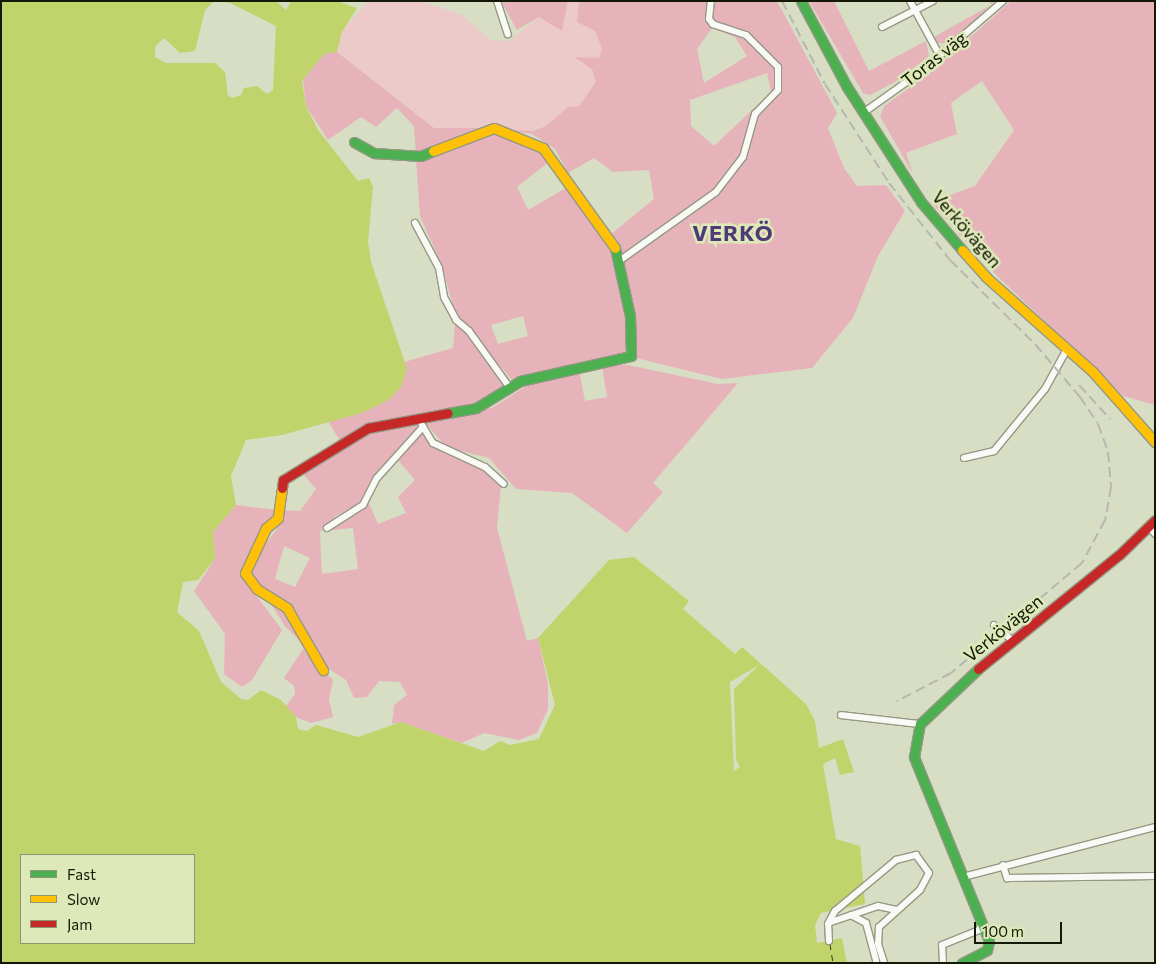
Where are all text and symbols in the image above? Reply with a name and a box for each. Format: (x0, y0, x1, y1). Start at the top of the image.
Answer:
street label: Toras väg (897, 27, 971, 91)
street label: Verkövägen (928, 186, 1006, 272)
district label: VERKÖ (692, 220, 774, 246)
street label: Verkövägen (959, 590, 1047, 666)
legend (20, 854, 195, 944)
text: Fast (67, 865, 96, 883)
text: Slow (67, 890, 100, 908)
scale bar (976, 912, 1064, 944)
text: Jam (67, 915, 92, 933)
text: 100 m (982, 922, 1024, 940)

